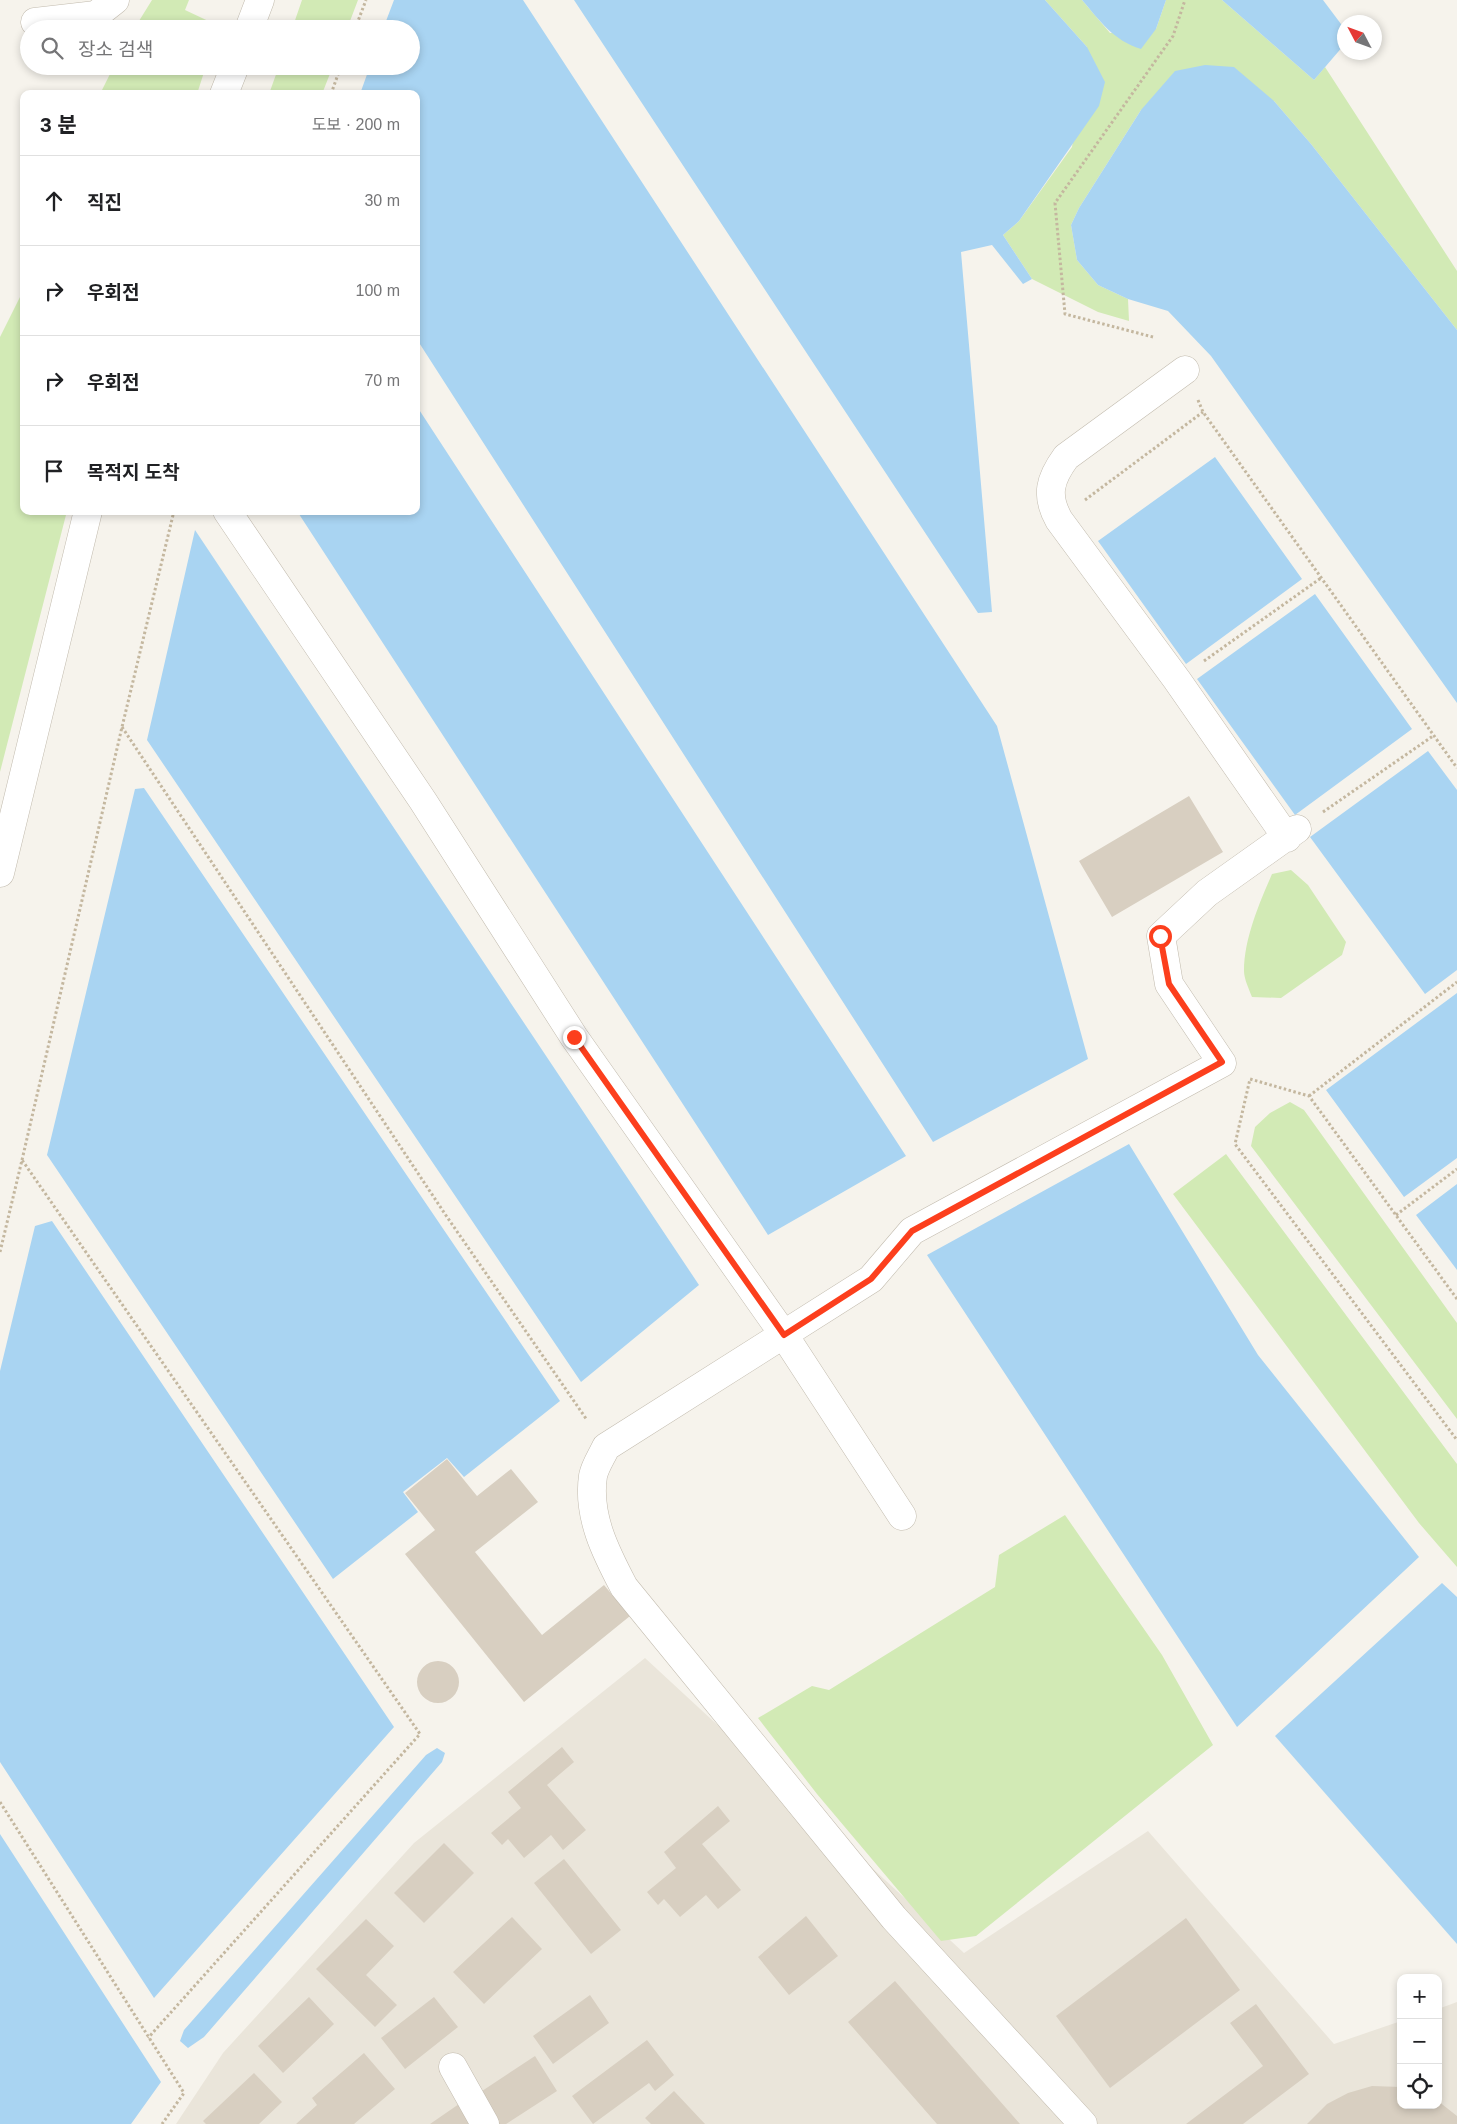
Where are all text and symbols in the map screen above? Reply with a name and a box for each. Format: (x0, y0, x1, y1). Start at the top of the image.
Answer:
north arrow (1337, 15, 1382, 60)
search box (20, 20, 420, 75)
icon: search (38, 34, 66, 62)
text: 장소 검색 (78, 39, 153, 60)
text: 3 분 (40, 113, 77, 136)
text: 도보 · 200 m (312, 116, 400, 133)
icon: ahead (40, 187, 68, 215)
text: 직진 (87, 192, 122, 213)
text: 30 m (364, 192, 400, 209)
icon: right (40, 277, 68, 305)
text: 우회전 (87, 282, 139, 303)
text: 100 m (356, 282, 400, 299)
icon: right (40, 367, 68, 395)
text: 우회전 (87, 372, 139, 393)
text: 70 m (364, 372, 400, 389)
icon: arrive (40, 457, 68, 485)
text: 목적지 도착 (87, 462, 180, 483)
route start (1149, 925, 1172, 948)
route end (563, 1026, 586, 1049)
map controls (1397, 1974, 1442, 2109)
button: + (1397, 1974, 1442, 2019)
button: − (1397, 2019, 1442, 2064)
button: locate (1397, 2064, 1442, 2109)

